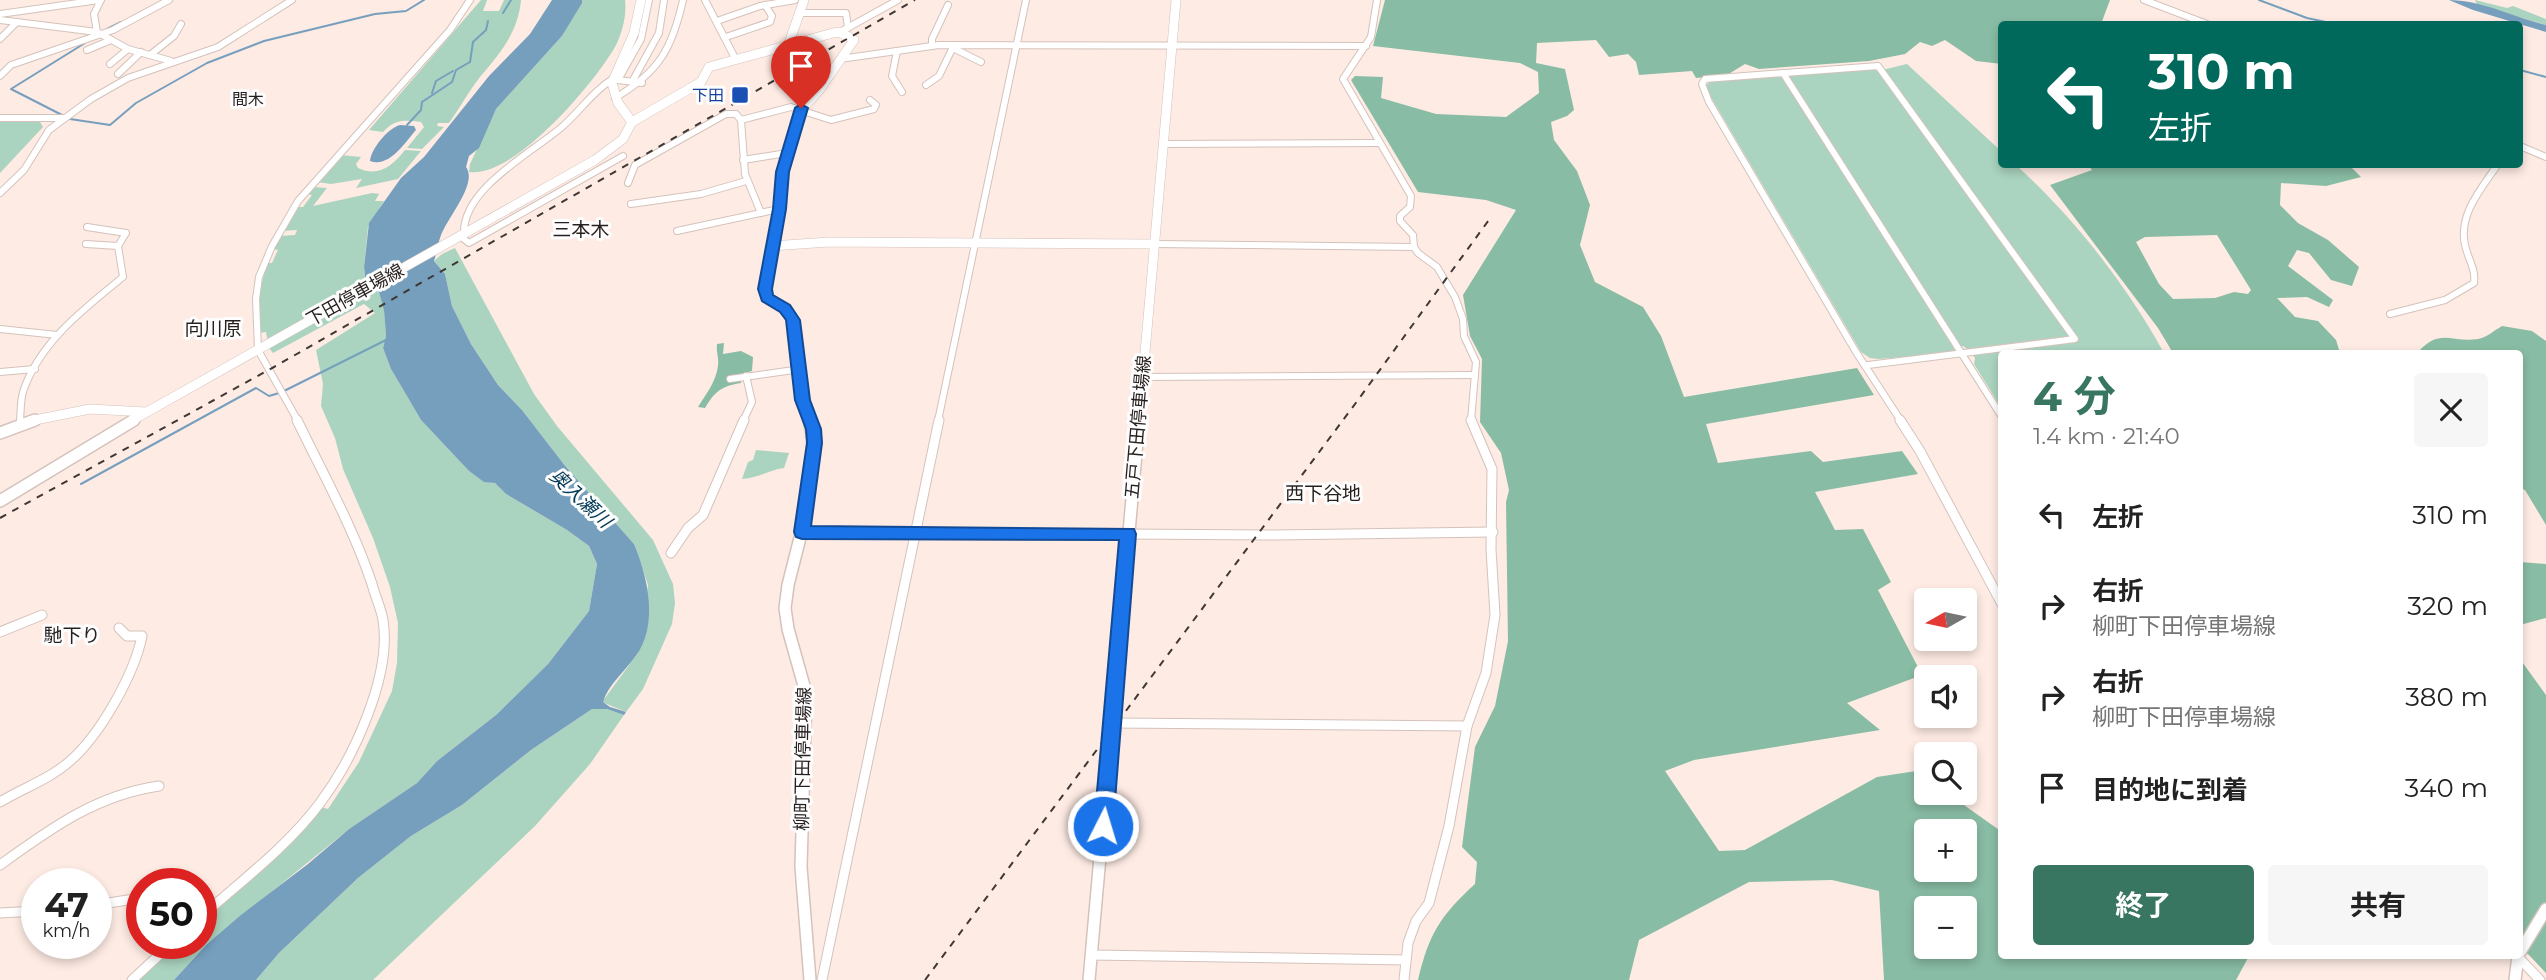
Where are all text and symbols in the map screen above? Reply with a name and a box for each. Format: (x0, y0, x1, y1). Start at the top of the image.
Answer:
pin (771, 36, 831, 108)
text: 310 m (2148, 42, 2295, 101)
icon: arrive (782, 47, 820, 85)
icon: left (2033, 49, 2124, 140)
marker: 下田 (730, 85, 750, 105)
place label: 下田 (692, 86, 724, 105)
district label: 間木 (232, 90, 264, 109)
text: 左折 (2148, 108, 2212, 147)
district label: 三本木 (552, 218, 610, 241)
street label: 下田停車場線 (302, 259, 408, 331)
district label: 向川原 (184, 317, 242, 340)
street label: 五戸下田停車場線 (1121, 354, 1155, 500)
text: 4 分 (2033, 370, 2116, 422)
button: close (2414, 373, 2488, 447)
text: 1.4 km · 21:40 (2033, 422, 2180, 450)
water label: 奥入瀬川 (545, 464, 618, 534)
district label: 西下谷地 (1285, 482, 1361, 505)
icon: left (2033, 496, 2071, 534)
text: 310 m (2412, 499, 2488, 531)
text: 左折 (2092, 501, 2144, 533)
text: 右折 (2092, 575, 2144, 607)
icon: right (2033, 587, 2071, 625)
north arrow (1914, 588, 1978, 651)
map controls (1914, 588, 1977, 959)
text: 320 m (2407, 590, 2488, 622)
text: 柳町下田停車場線 (2092, 612, 2276, 640)
district label: 馳下り (43, 624, 101, 647)
button: sound (1914, 665, 1977, 728)
text: 右折 (2092, 666, 2144, 698)
icon: right (2033, 678, 2071, 716)
text: 380 m (2405, 681, 2488, 713)
street label: 柳町下田停車場線 (791, 687, 815, 831)
text: 柳町下田停車場線 (2092, 703, 2276, 731)
button: search (1914, 742, 1977, 805)
icon: arrive (2033, 769, 2071, 807)
text: 340 m (2405, 772, 2488, 804)
text: 目的地に到着 (2092, 774, 2248, 806)
position arrow (1066, 789, 1140, 863)
button: + (1914, 819, 1977, 882)
button: 終了 (2033, 865, 2254, 945)
button: 共有 (2268, 865, 2488, 945)
speed limit sign: 50 (126, 868, 217, 959)
text: 47 (44, 883, 89, 926)
button: − (1914, 896, 1977, 959)
text: km/h (42, 920, 91, 942)

